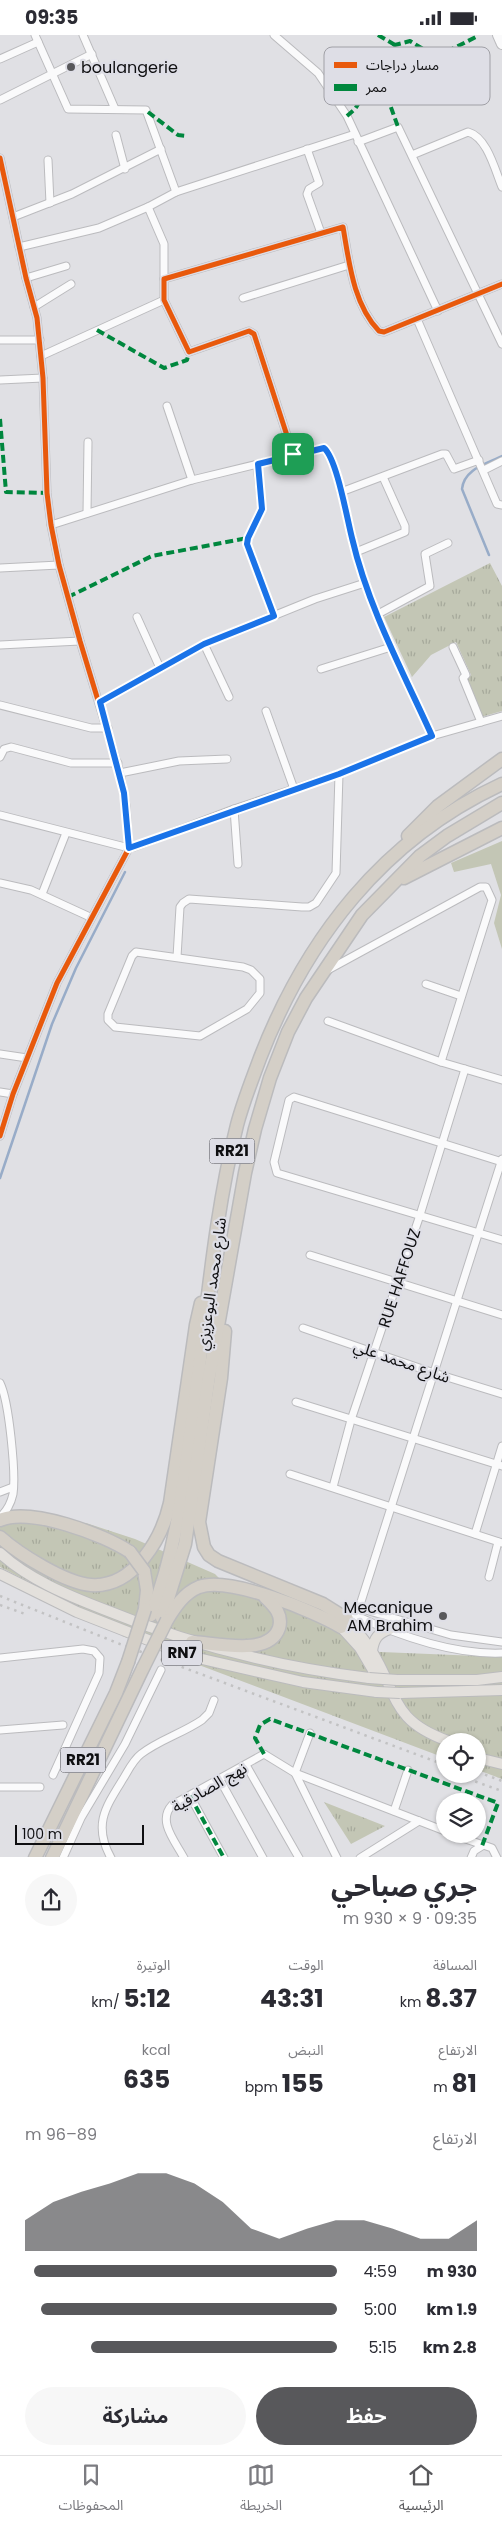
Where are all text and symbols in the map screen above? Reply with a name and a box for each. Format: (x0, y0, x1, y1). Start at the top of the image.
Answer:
text: 09:35 (25, 4, 78, 31)
legend (324, 47, 490, 105)
text: مسار دراجات (366, 55, 439, 75)
place label: boulangerie (81, 56, 178, 79)
marker: boulangerie (65, 61, 77, 73)
text: ممر (365, 77, 387, 97)
pin (272, 433, 314, 475)
icon: arrive (279, 440, 307, 468)
road number: RR21 (210, 1139, 254, 1163)
street label: شارع محمد البوعزيزي (191, 1216, 233, 1352)
street label: RUE HAFFOUZ (373, 1226, 426, 1331)
street label: شارع محمد علي (350, 1334, 453, 1390)
place label: Mecanique AM Brahim (344, 1596, 433, 1637)
marker: Mecanique AM Brahim (437, 1610, 449, 1622)
road number: RN7 (162, 1641, 202, 1665)
map controls (436, 1733, 486, 1843)
button: locate (436, 1733, 486, 1783)
road number: RR21 (61, 1747, 106, 1773)
street label: نهج الصادقية (167, 1757, 252, 1819)
button: layers (436, 1793, 486, 1843)
scale bar (15, 1823, 144, 1846)
text: 100 m (22, 1824, 62, 1844)
text: جري صباحي (331, 1867, 477, 1906)
button: share (25, 1874, 77, 1926)
text: 09:35 · 9 × 930 m (343, 1907, 477, 1930)
text: الوتيرة (137, 1955, 170, 1975)
text: الوقت (289, 1955, 324, 1975)
text: المسافة (433, 1955, 477, 1975)
text: 5:12 (123, 1981, 170, 2016)
text: 43:31 (260, 1981, 324, 2016)
text: 8.37 (425, 1981, 477, 2016)
text: /km (91, 1992, 123, 2012)
text: km (400, 1992, 425, 2012)
text: kcal (142, 2040, 170, 2060)
text: النبض (288, 2040, 324, 2060)
text: الارتفاع (439, 2040, 477, 2060)
text: 635 (123, 2062, 170, 2097)
text: 155 (282, 2066, 324, 2101)
text: 81 (451, 2066, 477, 2101)
text: bpm (245, 2077, 282, 2097)
text: m (433, 2077, 451, 2097)
text: 89–96 m (25, 2123, 97, 2146)
text: الارتفاع (433, 2127, 477, 2150)
text: 4:59 (363, 2260, 397, 2283)
text: 930 m (427, 2260, 477, 2283)
text: 5:00 (363, 2298, 397, 2321)
text: 1.9 km (426, 2298, 477, 2321)
text: 5:15 (368, 2336, 397, 2359)
text: 2.8 km (423, 2336, 477, 2359)
button: مشاركة (25, 2387, 246, 2445)
button: حفظ (256, 2387, 477, 2445)
tab: المحفوظات (58, 2461, 123, 2520)
tab: الخريطة (240, 2461, 282, 2520)
tab: الرئيسية (399, 2461, 444, 2520)

